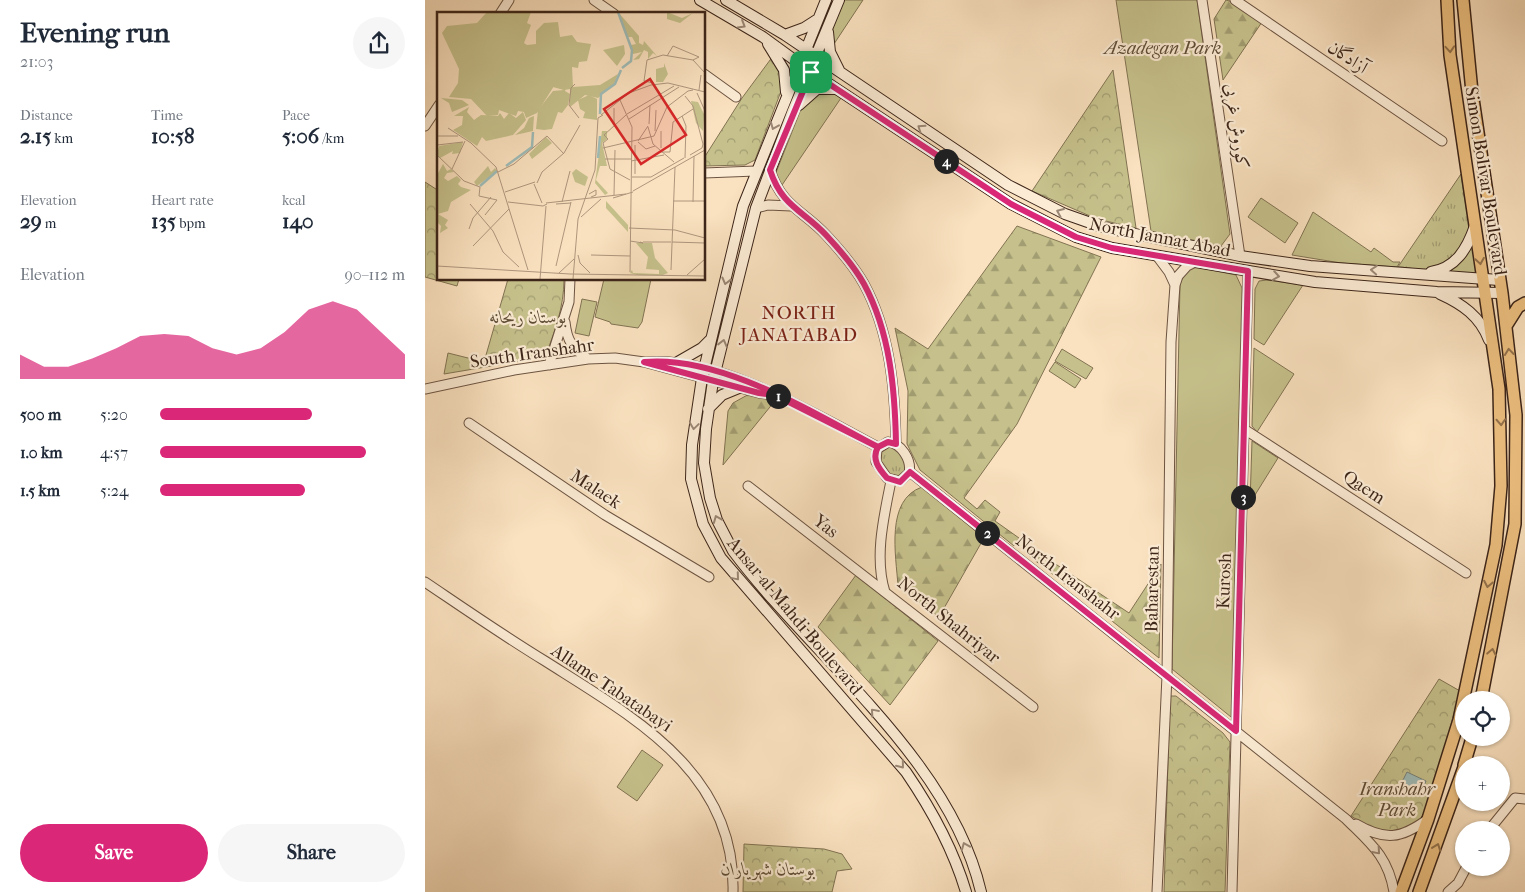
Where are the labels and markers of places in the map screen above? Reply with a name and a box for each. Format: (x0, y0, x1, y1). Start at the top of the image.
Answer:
pin (790, 51, 832, 93)
pin: 4 (933, 148, 959, 174)
pin: 1 (765, 384, 791, 408)
pin: 3 (1231, 484, 1255, 510)
pin: 2 (975, 520, 999, 546)

